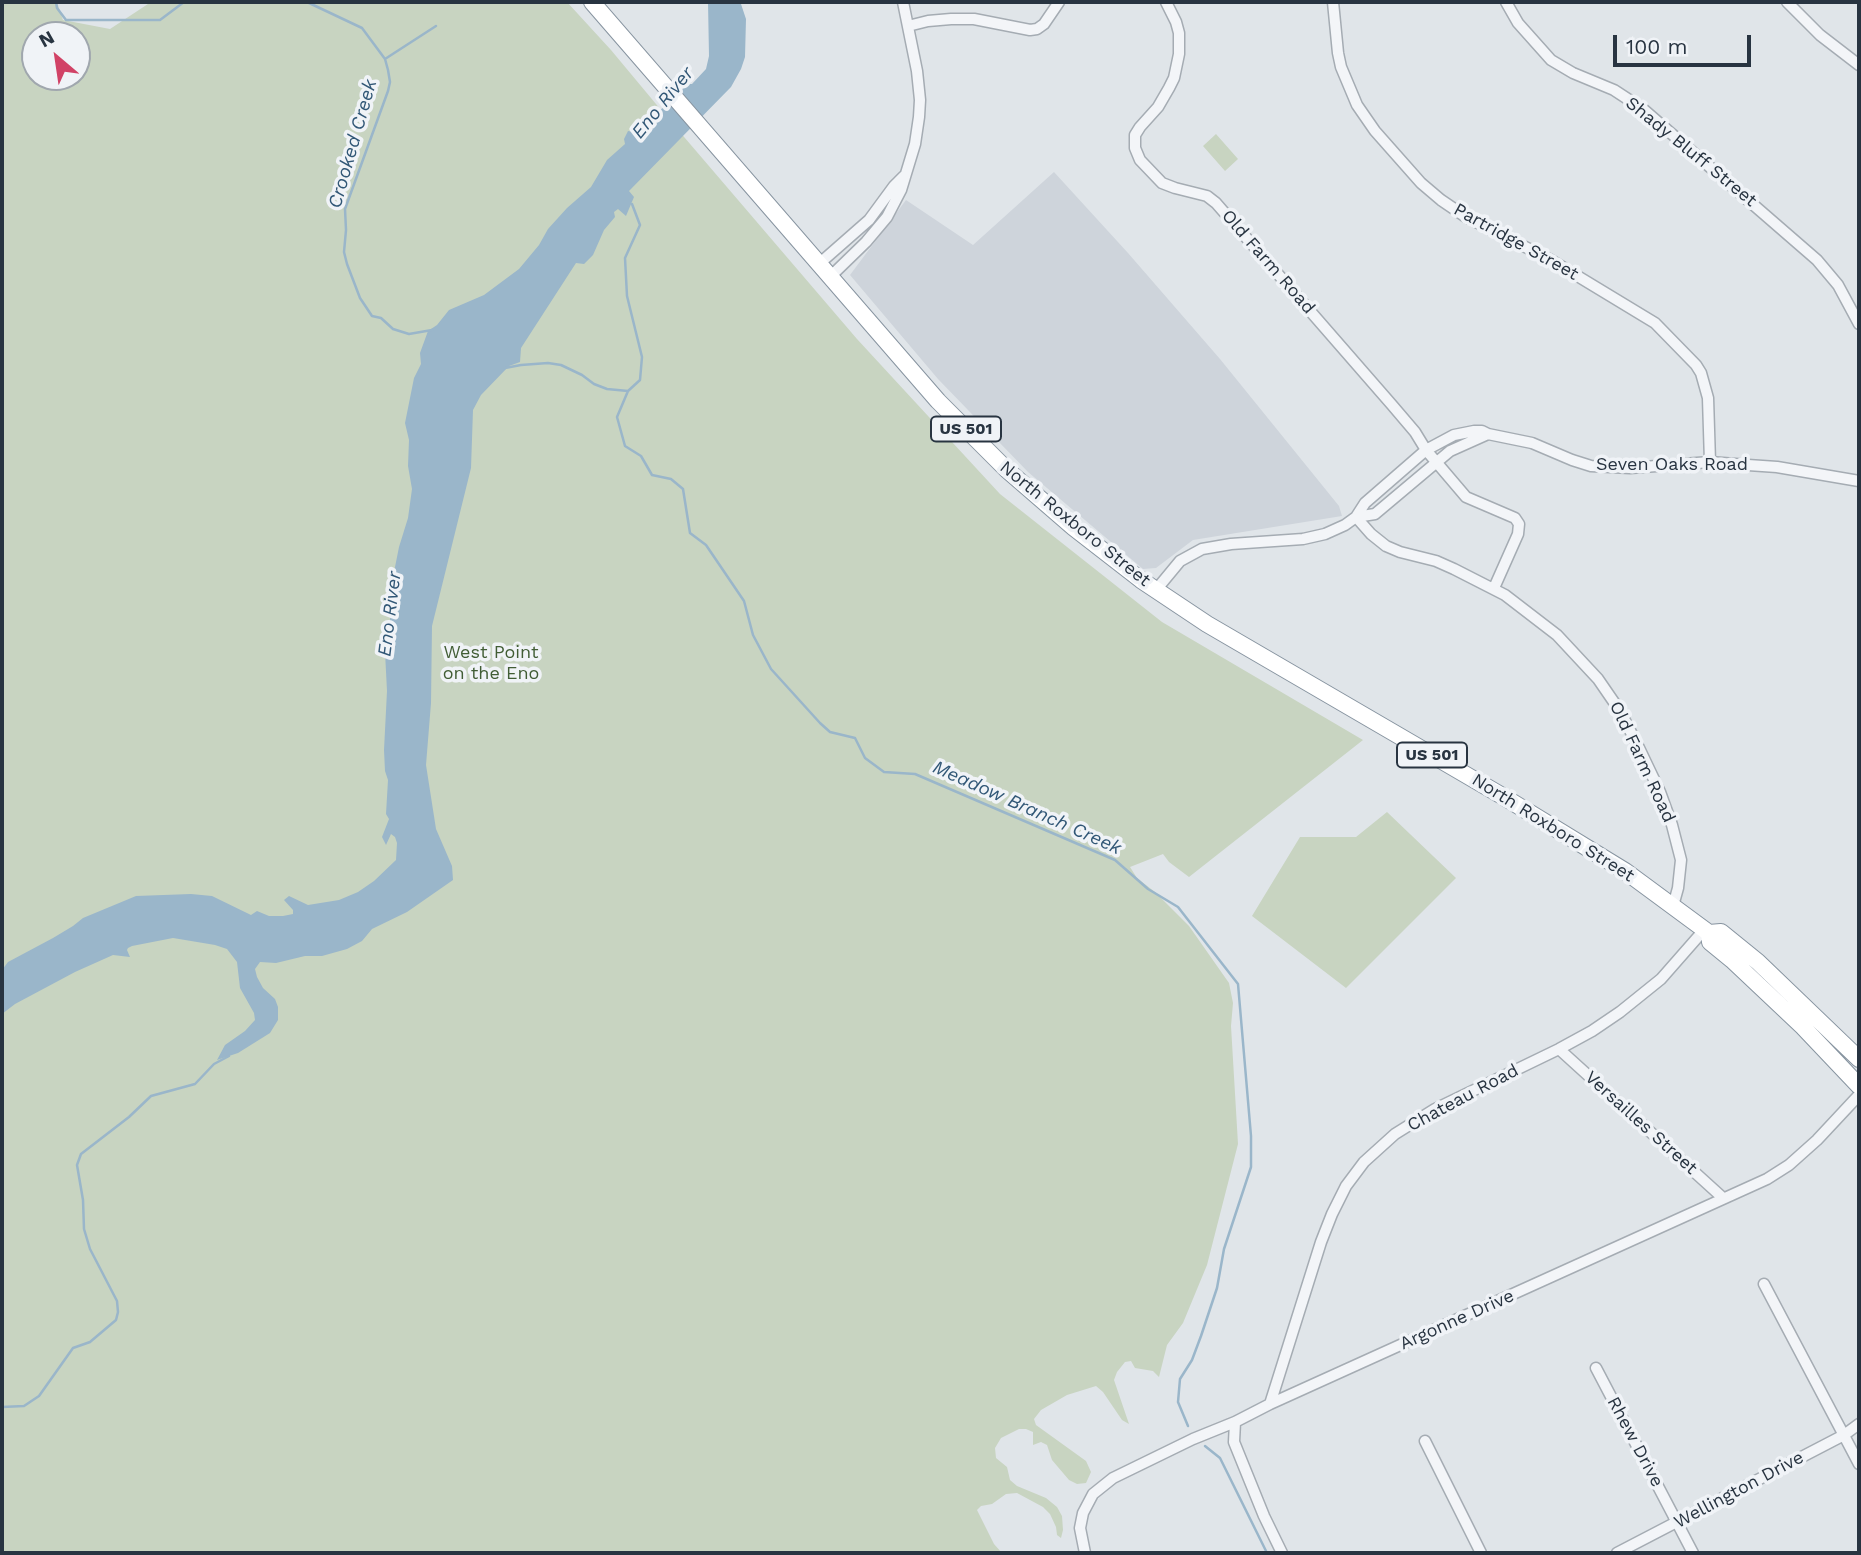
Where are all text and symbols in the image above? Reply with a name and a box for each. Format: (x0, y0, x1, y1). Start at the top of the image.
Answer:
north arrow (21, 21, 91, 91)
scale bar (1616, 21, 1754, 65)
text: N (35, 25, 58, 52)
text: 100 m (1626, 34, 1688, 59)
water label: Eno River (627, 62, 699, 144)
water label: Crooked Creek (324, 77, 382, 211)
street label: Shady Bluff Street (1621, 93, 1761, 211)
street label: Partridge Street (1450, 199, 1582, 285)
street label: Old Farm Road (1217, 205, 1319, 319)
road number: US 501 (931, 416, 1001, 442)
street label: Seven Oaks Road (1596, 454, 1748, 476)
street label: North Roxboro Street (995, 457, 1155, 591)
water label: Eno River (373, 570, 407, 658)
park label: West Point on the Eno (443, 642, 539, 684)
street label: Old Farm Road (1604, 698, 1680, 826)
road number: US 501 (1397, 742, 1467, 768)
water label: Meadow Branch Creek (929, 756, 1125, 860)
street label: North Roxboro Street (1468, 769, 1638, 887)
street label: Chateau Road (1404, 1060, 1522, 1136)
street label: Versailles Street (1580, 1067, 1702, 1179)
street label: Argonne Drive (1397, 1285, 1517, 1355)
street label: Rhew Drive (1602, 1393, 1668, 1491)
street label: Wellington Drive (1670, 1447, 1808, 1533)

